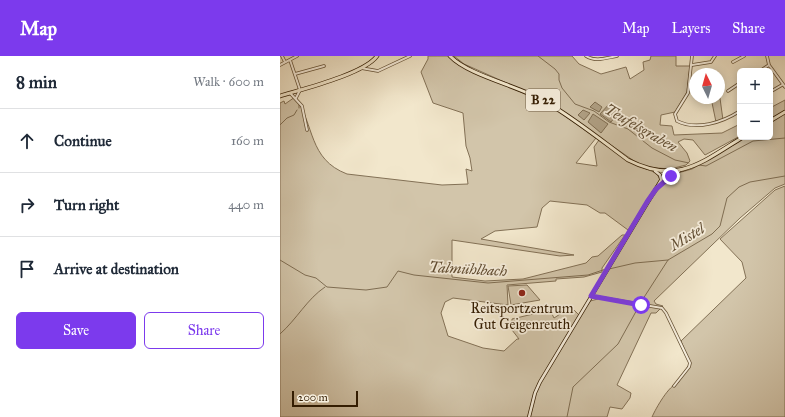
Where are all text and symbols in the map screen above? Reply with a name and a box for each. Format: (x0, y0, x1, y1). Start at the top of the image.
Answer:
text: Map (20, 17, 57, 40)
text: Map (622, 20, 650, 37)
text: Layers (672, 20, 710, 37)
text: Share (732, 20, 765, 37)
north arrow (689, 68, 725, 104)
map controls (737, 68, 773, 140)
button: + (737, 68, 773, 104)
text: 8 min (16, 72, 57, 93)
text: Walk · 600 m (193, 74, 264, 90)
road number: B 22 (526, 89, 560, 111)
water label: Teufelsgraben (602, 100, 681, 156)
button: − (737, 104, 773, 140)
icon: ahead (16, 130, 38, 152)
text: Continue (54, 132, 112, 150)
text: 160 m (231, 133, 264, 149)
route end (662, 167, 680, 185)
icon: right (16, 194, 38, 216)
text: Turn right (54, 196, 119, 214)
text: 440 m (228, 197, 264, 213)
water label: Mistel (665, 219, 709, 255)
icon: arrive (16, 258, 38, 280)
water label: Talmühlbach (428, 258, 508, 280)
text: Arrive at destination (54, 260, 179, 278)
marker: Reitsportzentrum Gut Geigenreuth (517, 288, 527, 298)
route start (632, 296, 650, 314)
place label: Reitsportzentrum Gut Geigenreuth (470, 300, 574, 333)
button: Save (16, 312, 136, 349)
button: Share (144, 312, 264, 349)
scale bar (292, 389, 358, 408)
text: 200 m (298, 391, 328, 404)

